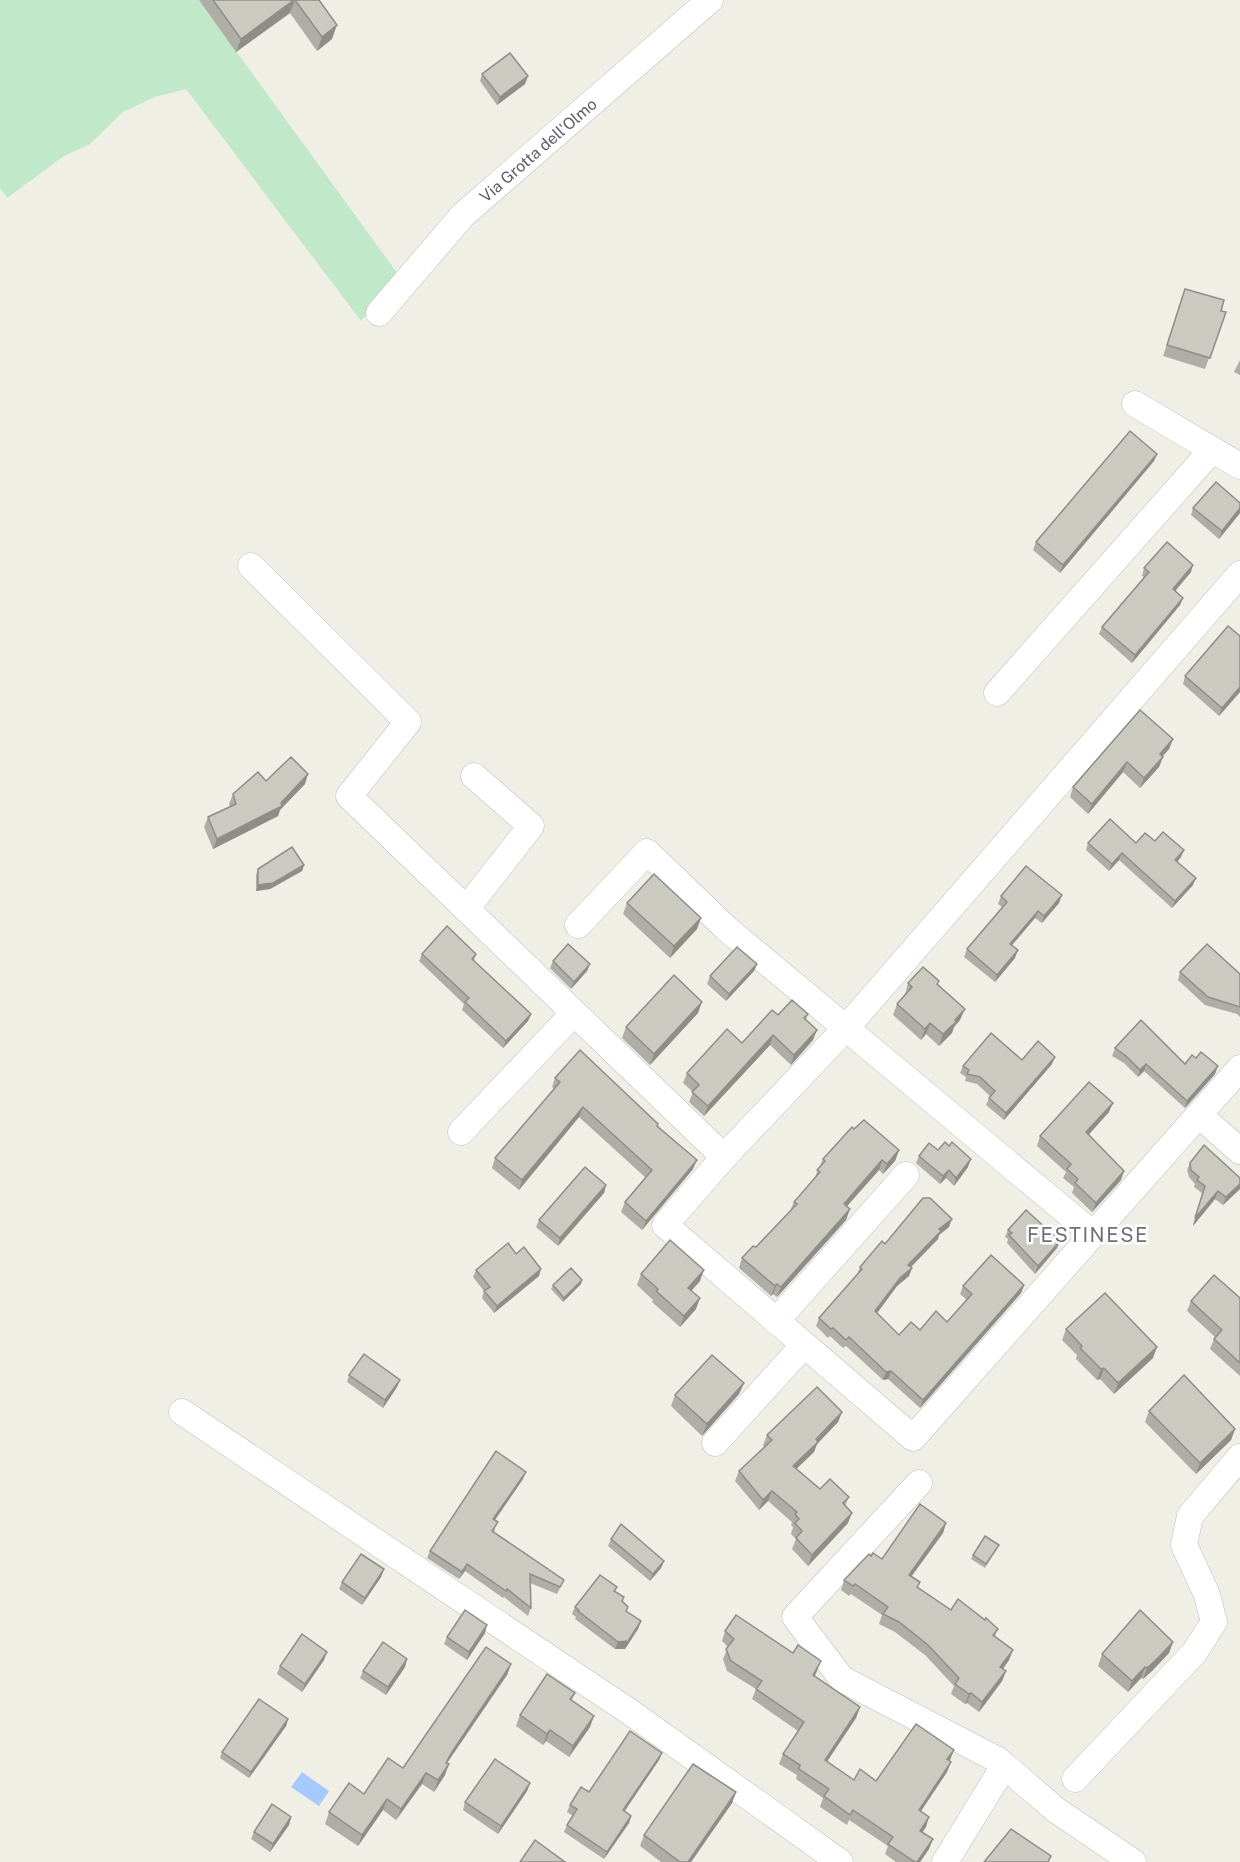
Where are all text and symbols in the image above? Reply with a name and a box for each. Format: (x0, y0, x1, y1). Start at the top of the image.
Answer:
street label: Via Grotta dell'Olmo (476, 94, 601, 206)
district label: FESTINESE (1027, 1223, 1149, 1247)

